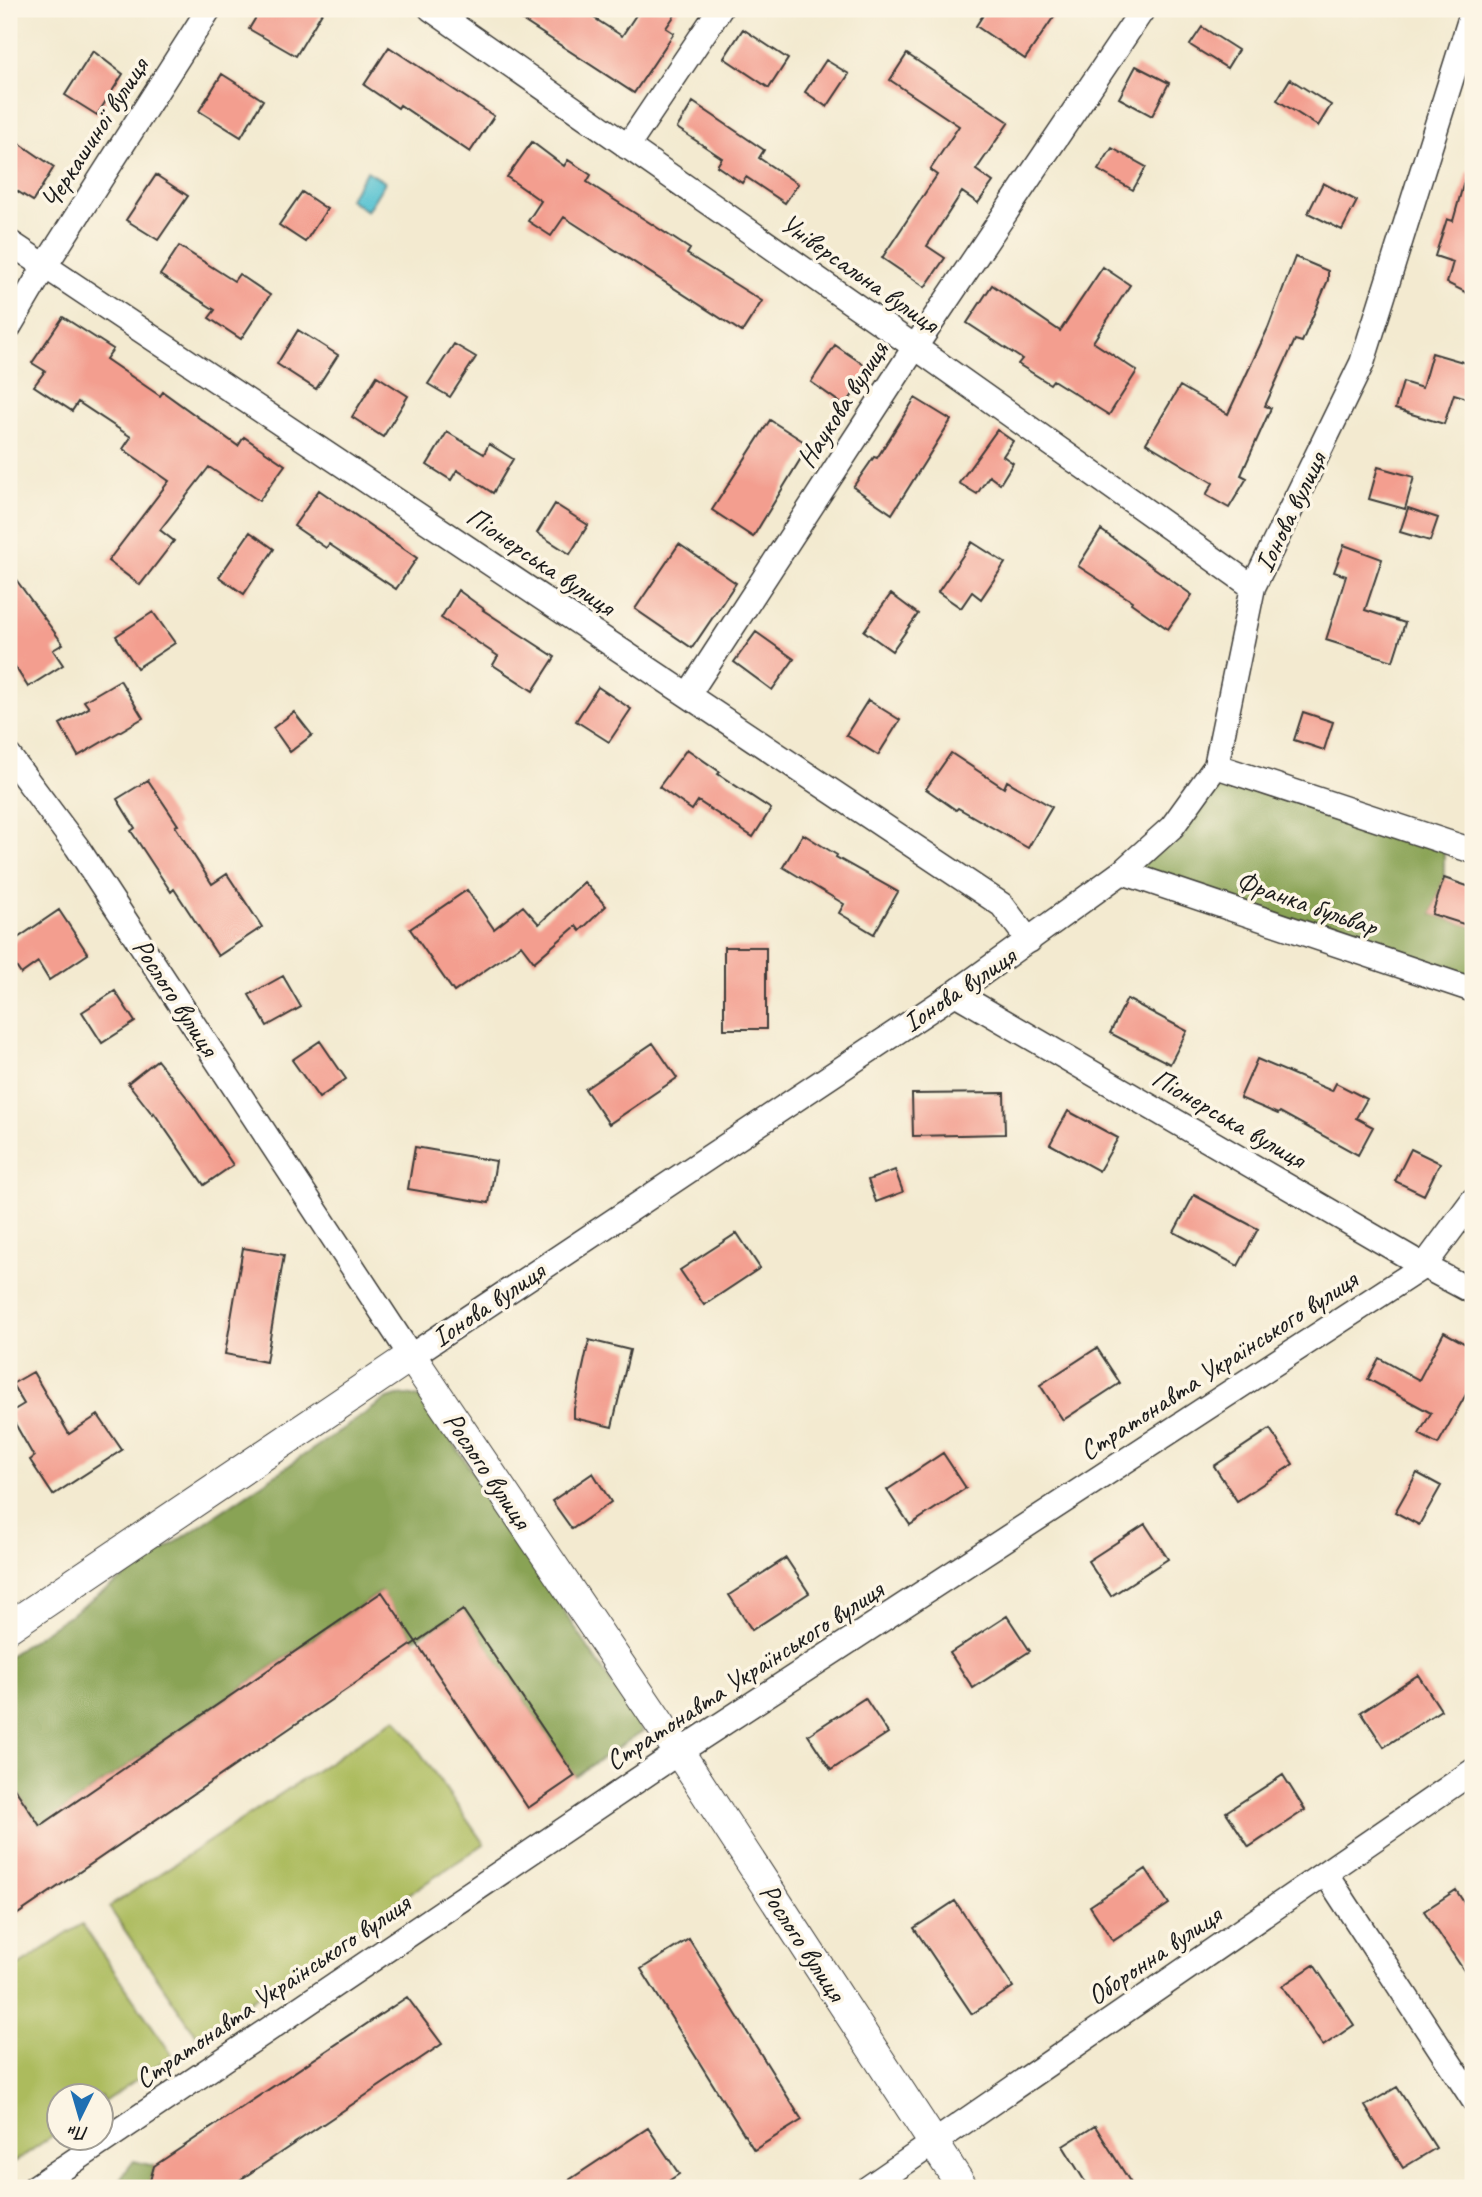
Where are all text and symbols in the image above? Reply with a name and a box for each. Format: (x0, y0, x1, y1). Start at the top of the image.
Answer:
street label: Черкашиної вулиця (32, 49, 157, 215)
street label: Універсальна вулиця (774, 205, 948, 342)
street label: Наукова вулиця (788, 334, 896, 474)
street label: Іонова вулиця (1246, 444, 1335, 578)
street label: Піонерська вулиця (460, 498, 624, 625)
street label: Франка бульвар (1232, 863, 1384, 944)
street label: Рослого вулиця (125, 932, 228, 1064)
street label: Іонова вулиця (896, 937, 1024, 1040)
street label: Піонерська вулиця (1146, 1060, 1314, 1177)
street label: Іонова вулиця (425, 1252, 553, 1355)
street label: Стратонавта Українського вулиця (1073, 1261, 1365, 1468)
street label: Рослого вулиця (436, 1405, 541, 1537)
street label: Стратонавта Українського вулиця (599, 1571, 891, 1778)
street label: Рослого вулиця (752, 1877, 855, 2009)
street label: Стратонавта Українського вулиця (128, 1885, 418, 2096)
street label: Оборонна вулиця (1080, 1896, 1230, 2013)
north arrow (46, 2082, 116, 2152)
text: Пн (66, 2120, 90, 2146)

